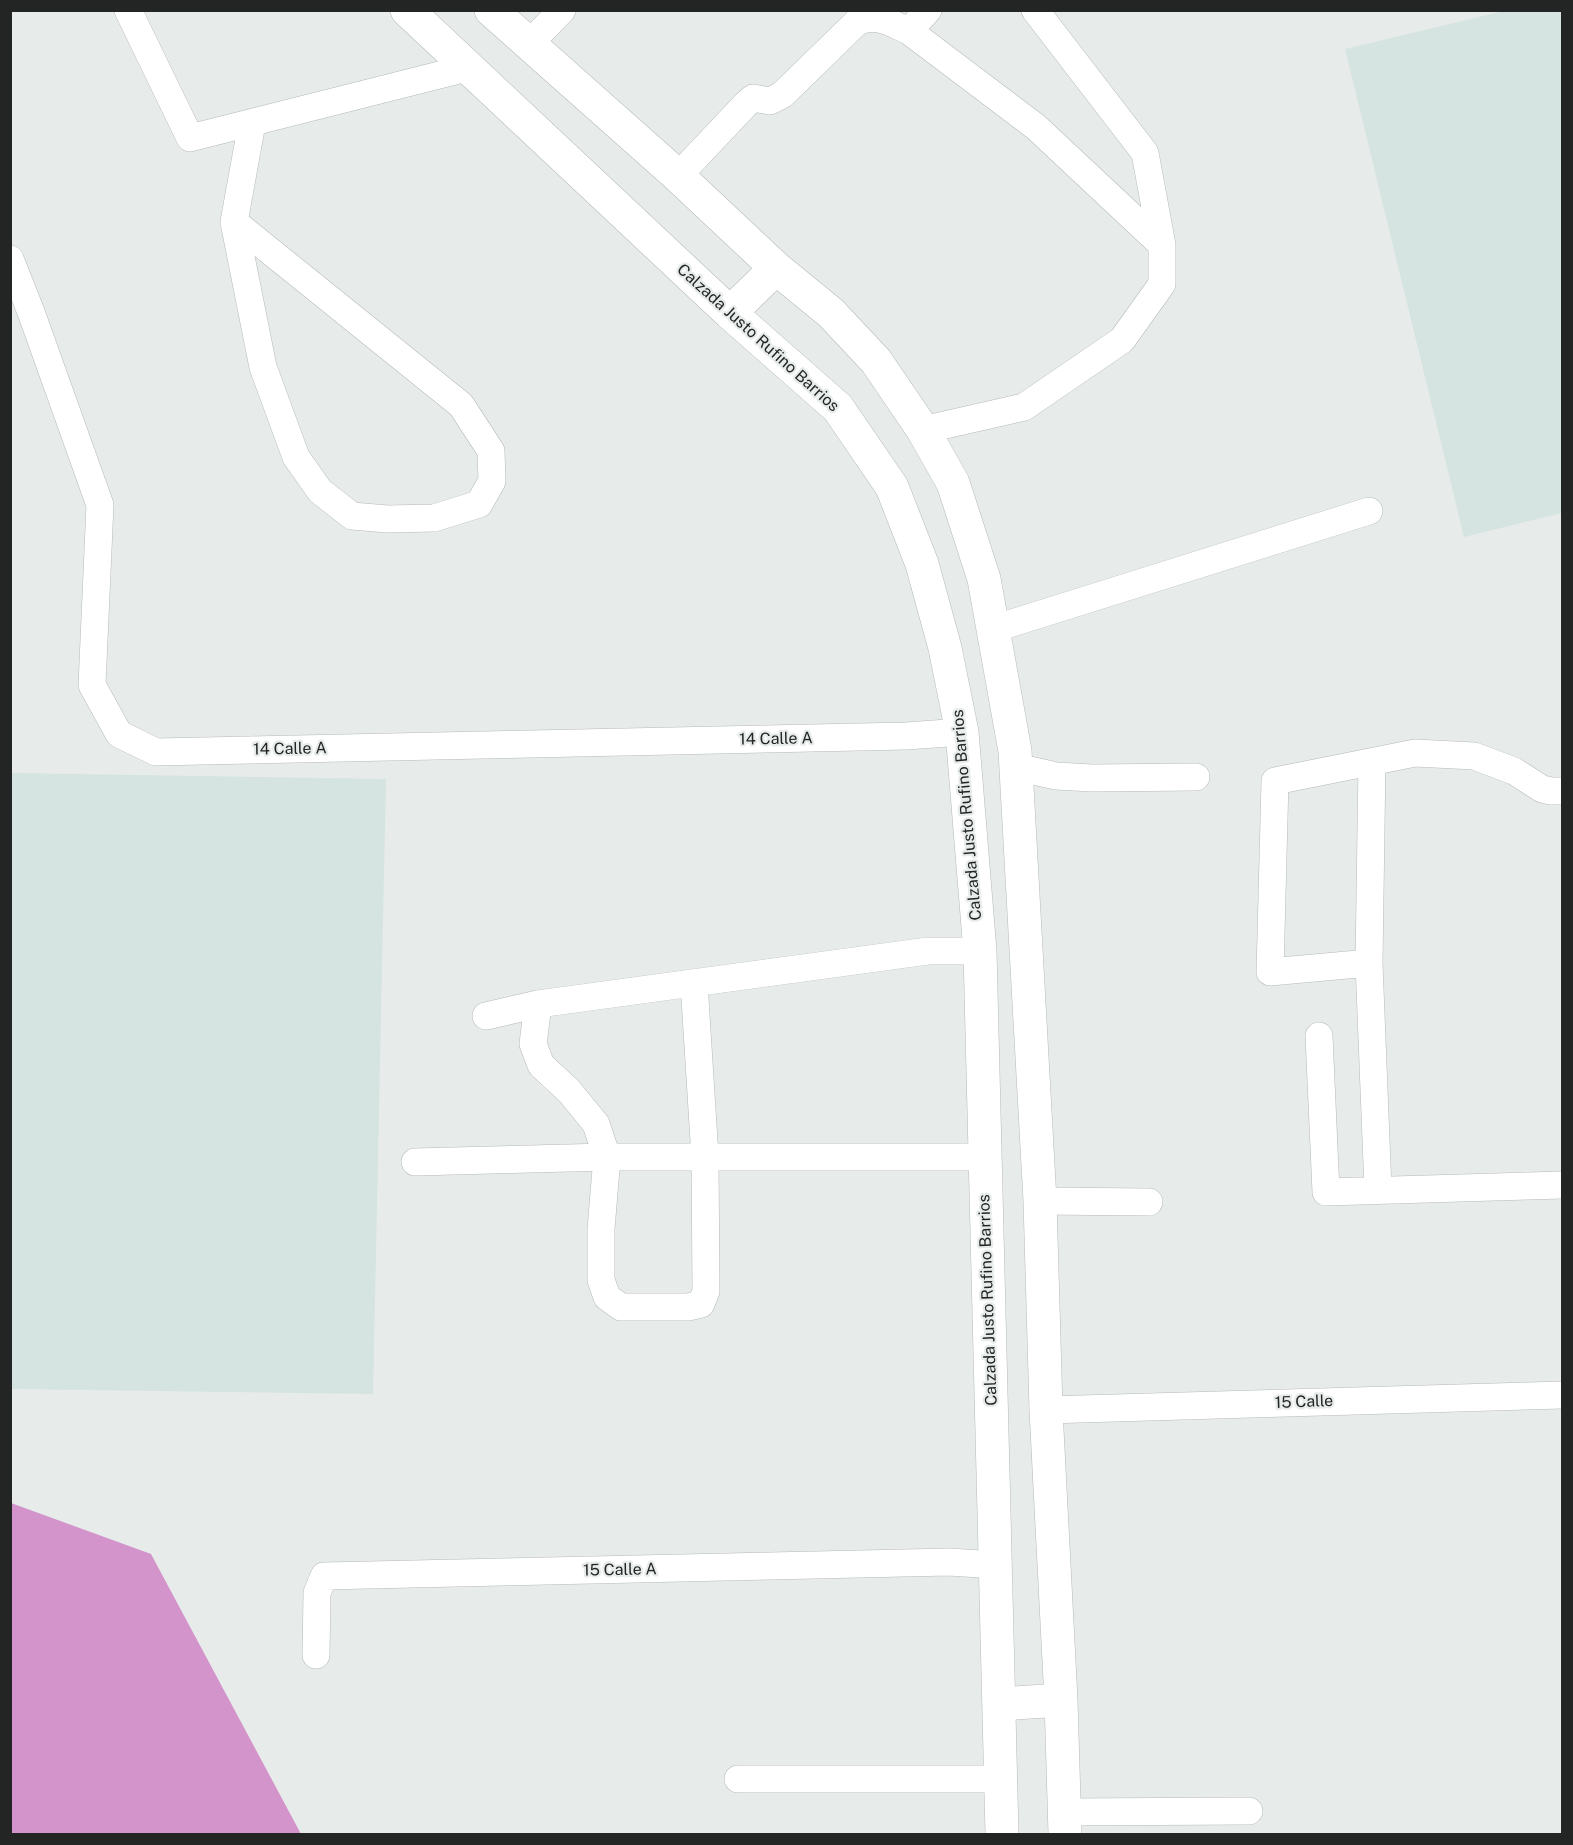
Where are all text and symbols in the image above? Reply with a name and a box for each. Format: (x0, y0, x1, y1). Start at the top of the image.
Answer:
street label: Calzada Justo Rufino Barrios (673, 260, 843, 416)
street label: Calzada Justo Rufino Barrios (948, 709, 986, 921)
street label: 14 Calle A (739, 729, 813, 749)
street label: 14 Calle A (253, 739, 327, 759)
street label: Calzada Justo Rufino Barrios (975, 1194, 1001, 1406)
street label: 15 Calle (1274, 1391, 1334, 1413)
street label: 15 Calle A (583, 1560, 657, 1580)

